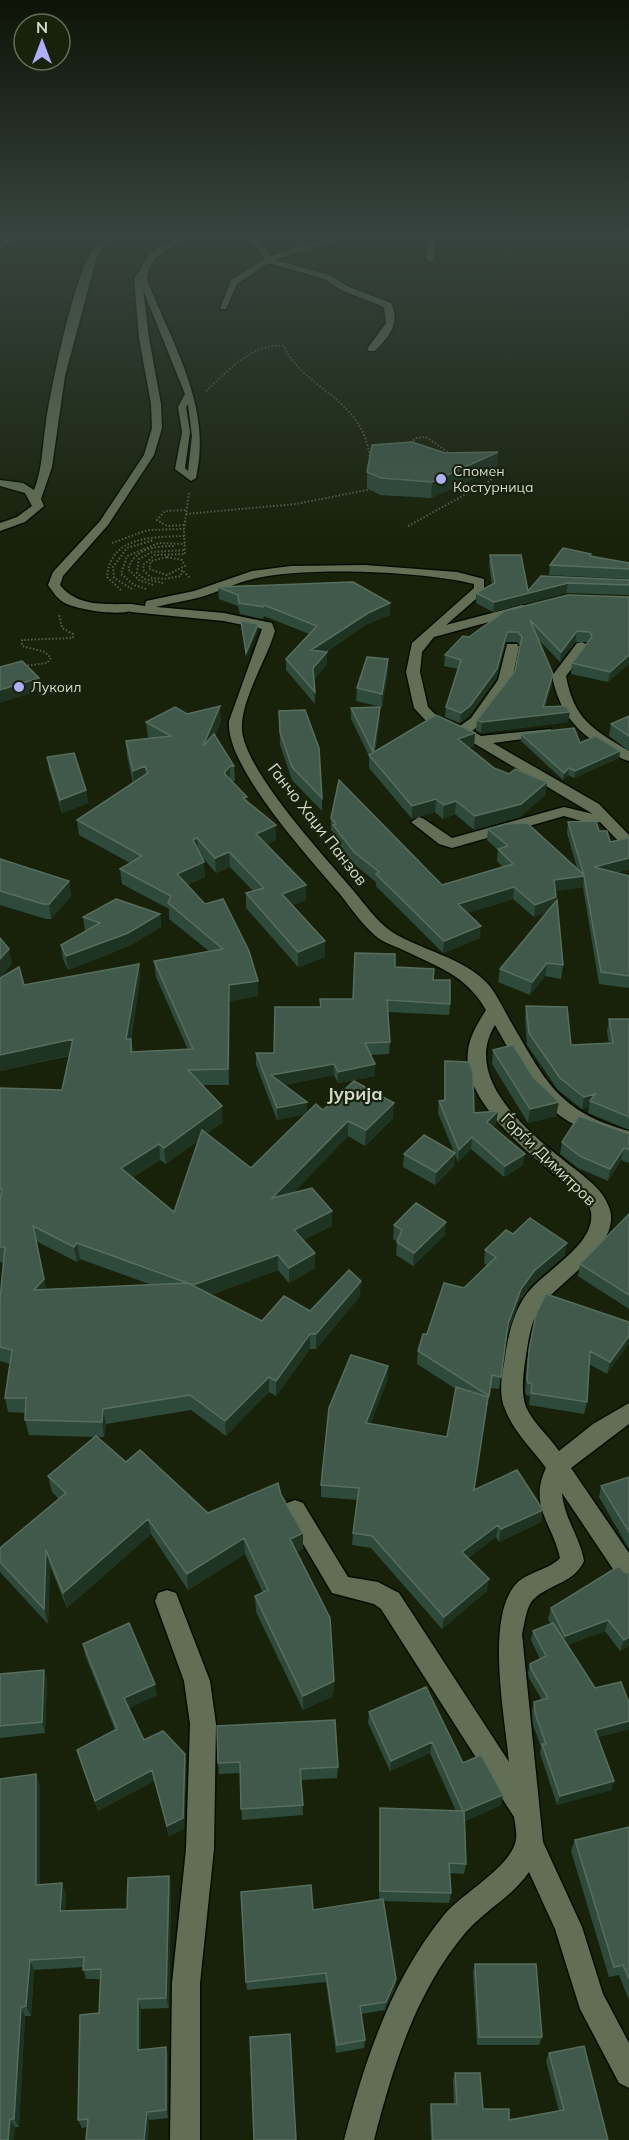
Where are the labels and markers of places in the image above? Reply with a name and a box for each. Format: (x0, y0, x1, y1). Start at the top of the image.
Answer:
place label: Спомен Костурница (453, 462, 534, 496)
marker: Спомен Костурница (434, 472, 448, 486)
place label: Лукоил (31, 678, 81, 696)
marker: Лукоил (12, 680, 26, 694)

